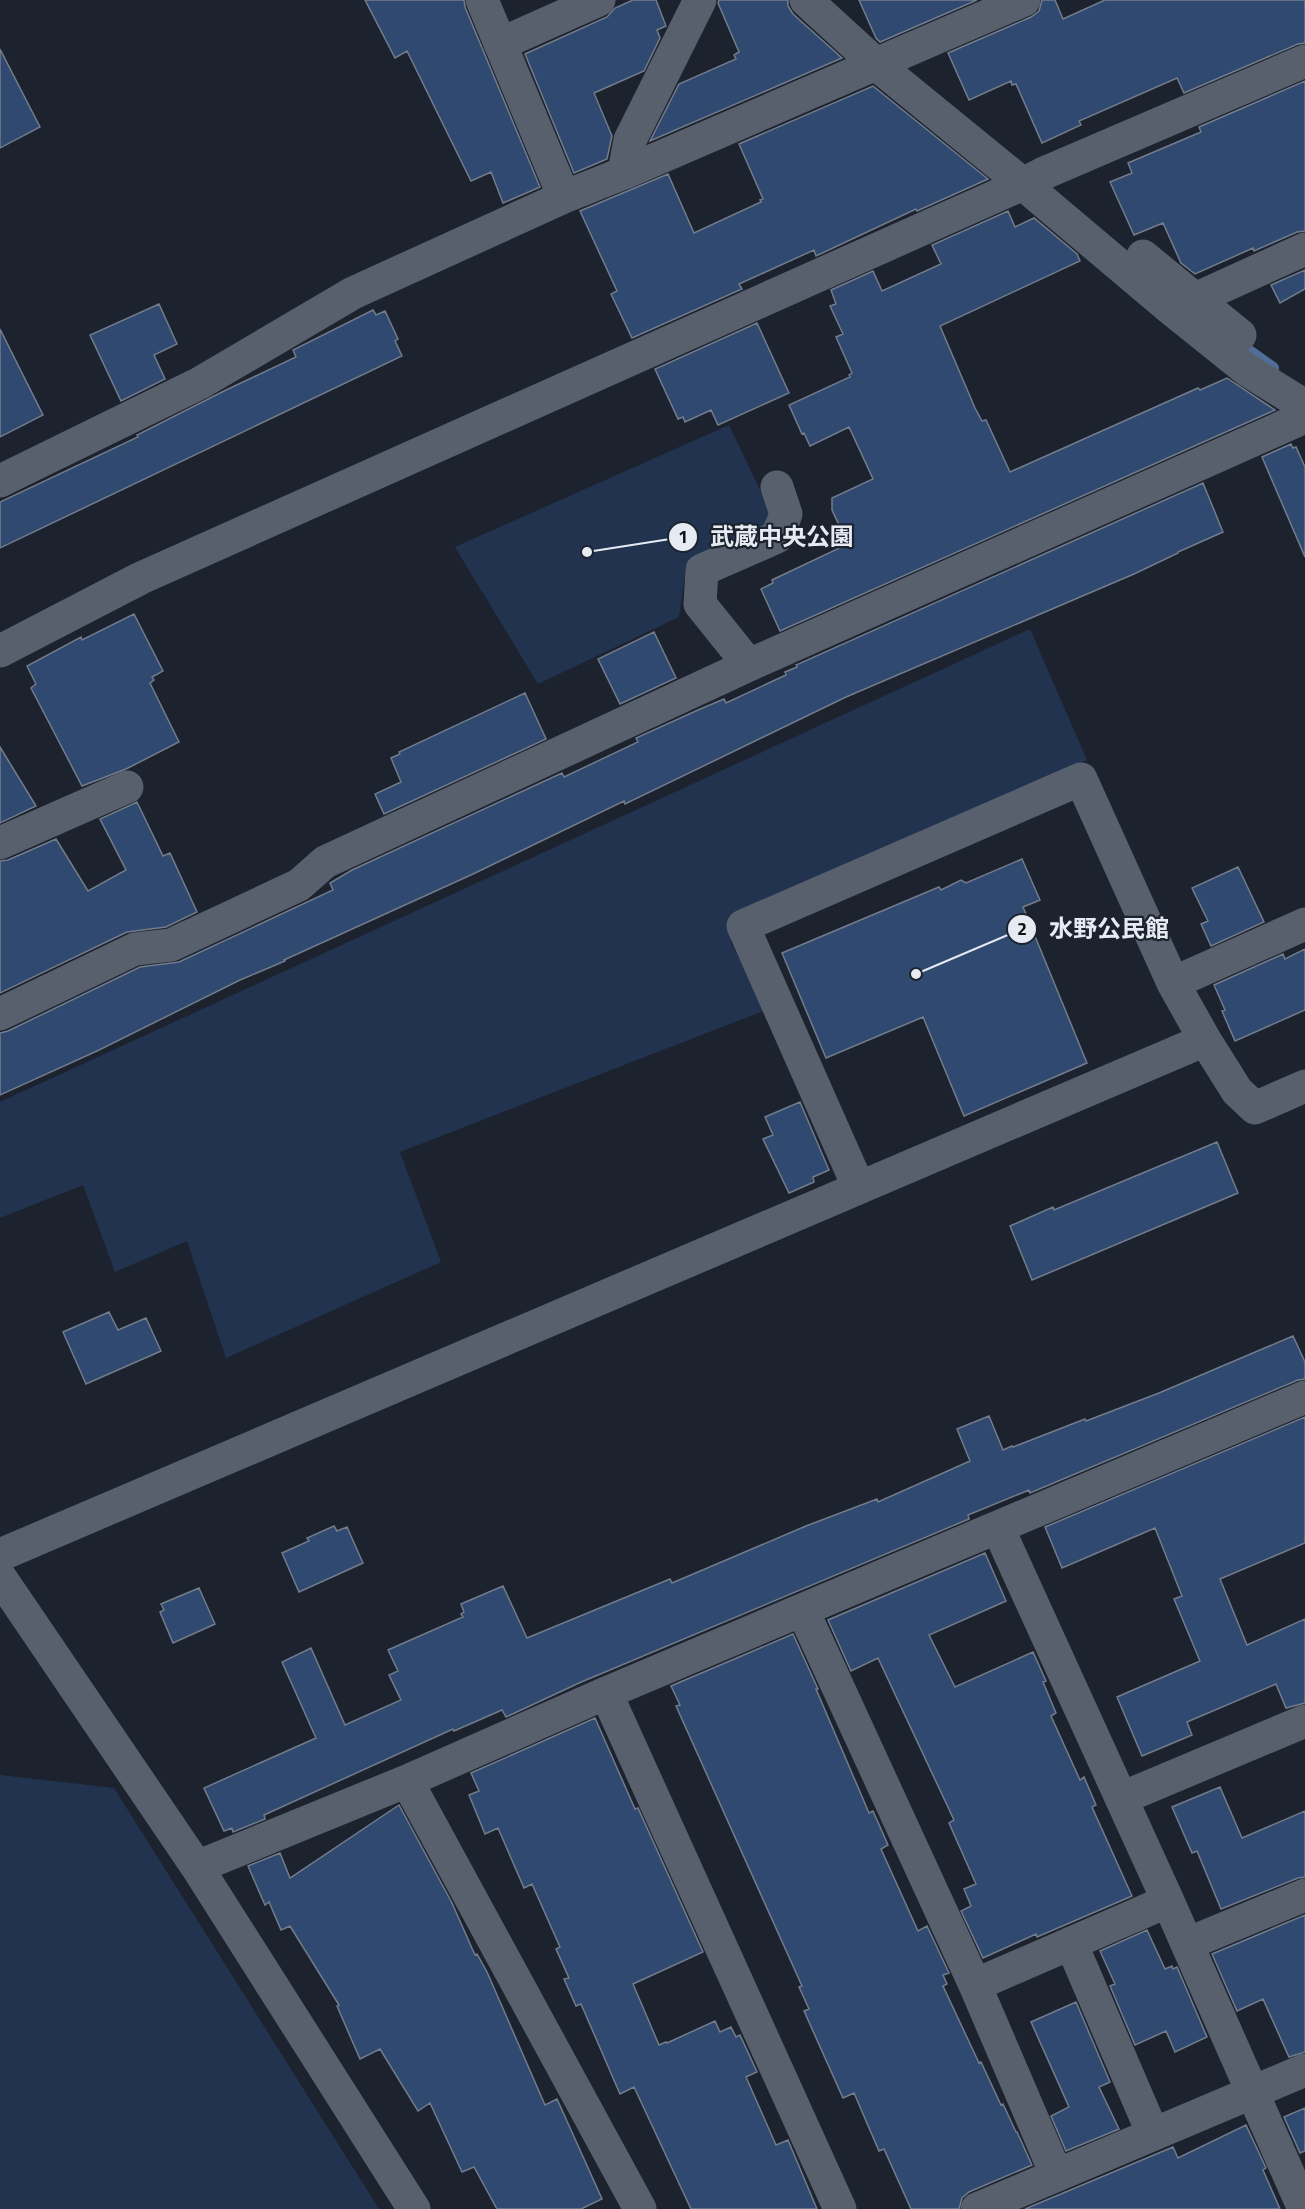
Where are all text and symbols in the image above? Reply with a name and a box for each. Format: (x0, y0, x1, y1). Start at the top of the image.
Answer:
callout: 武蔵中央公園 (668, 516, 866, 558)
text: 武蔵中央公園 (710, 518, 854, 554)
text: 1 (678, 523, 688, 550)
callout: 水野公民館 (1007, 908, 1181, 950)
text: 水野公民館 (1049, 910, 1169, 946)
text: 2 (1017, 915, 1027, 942)

